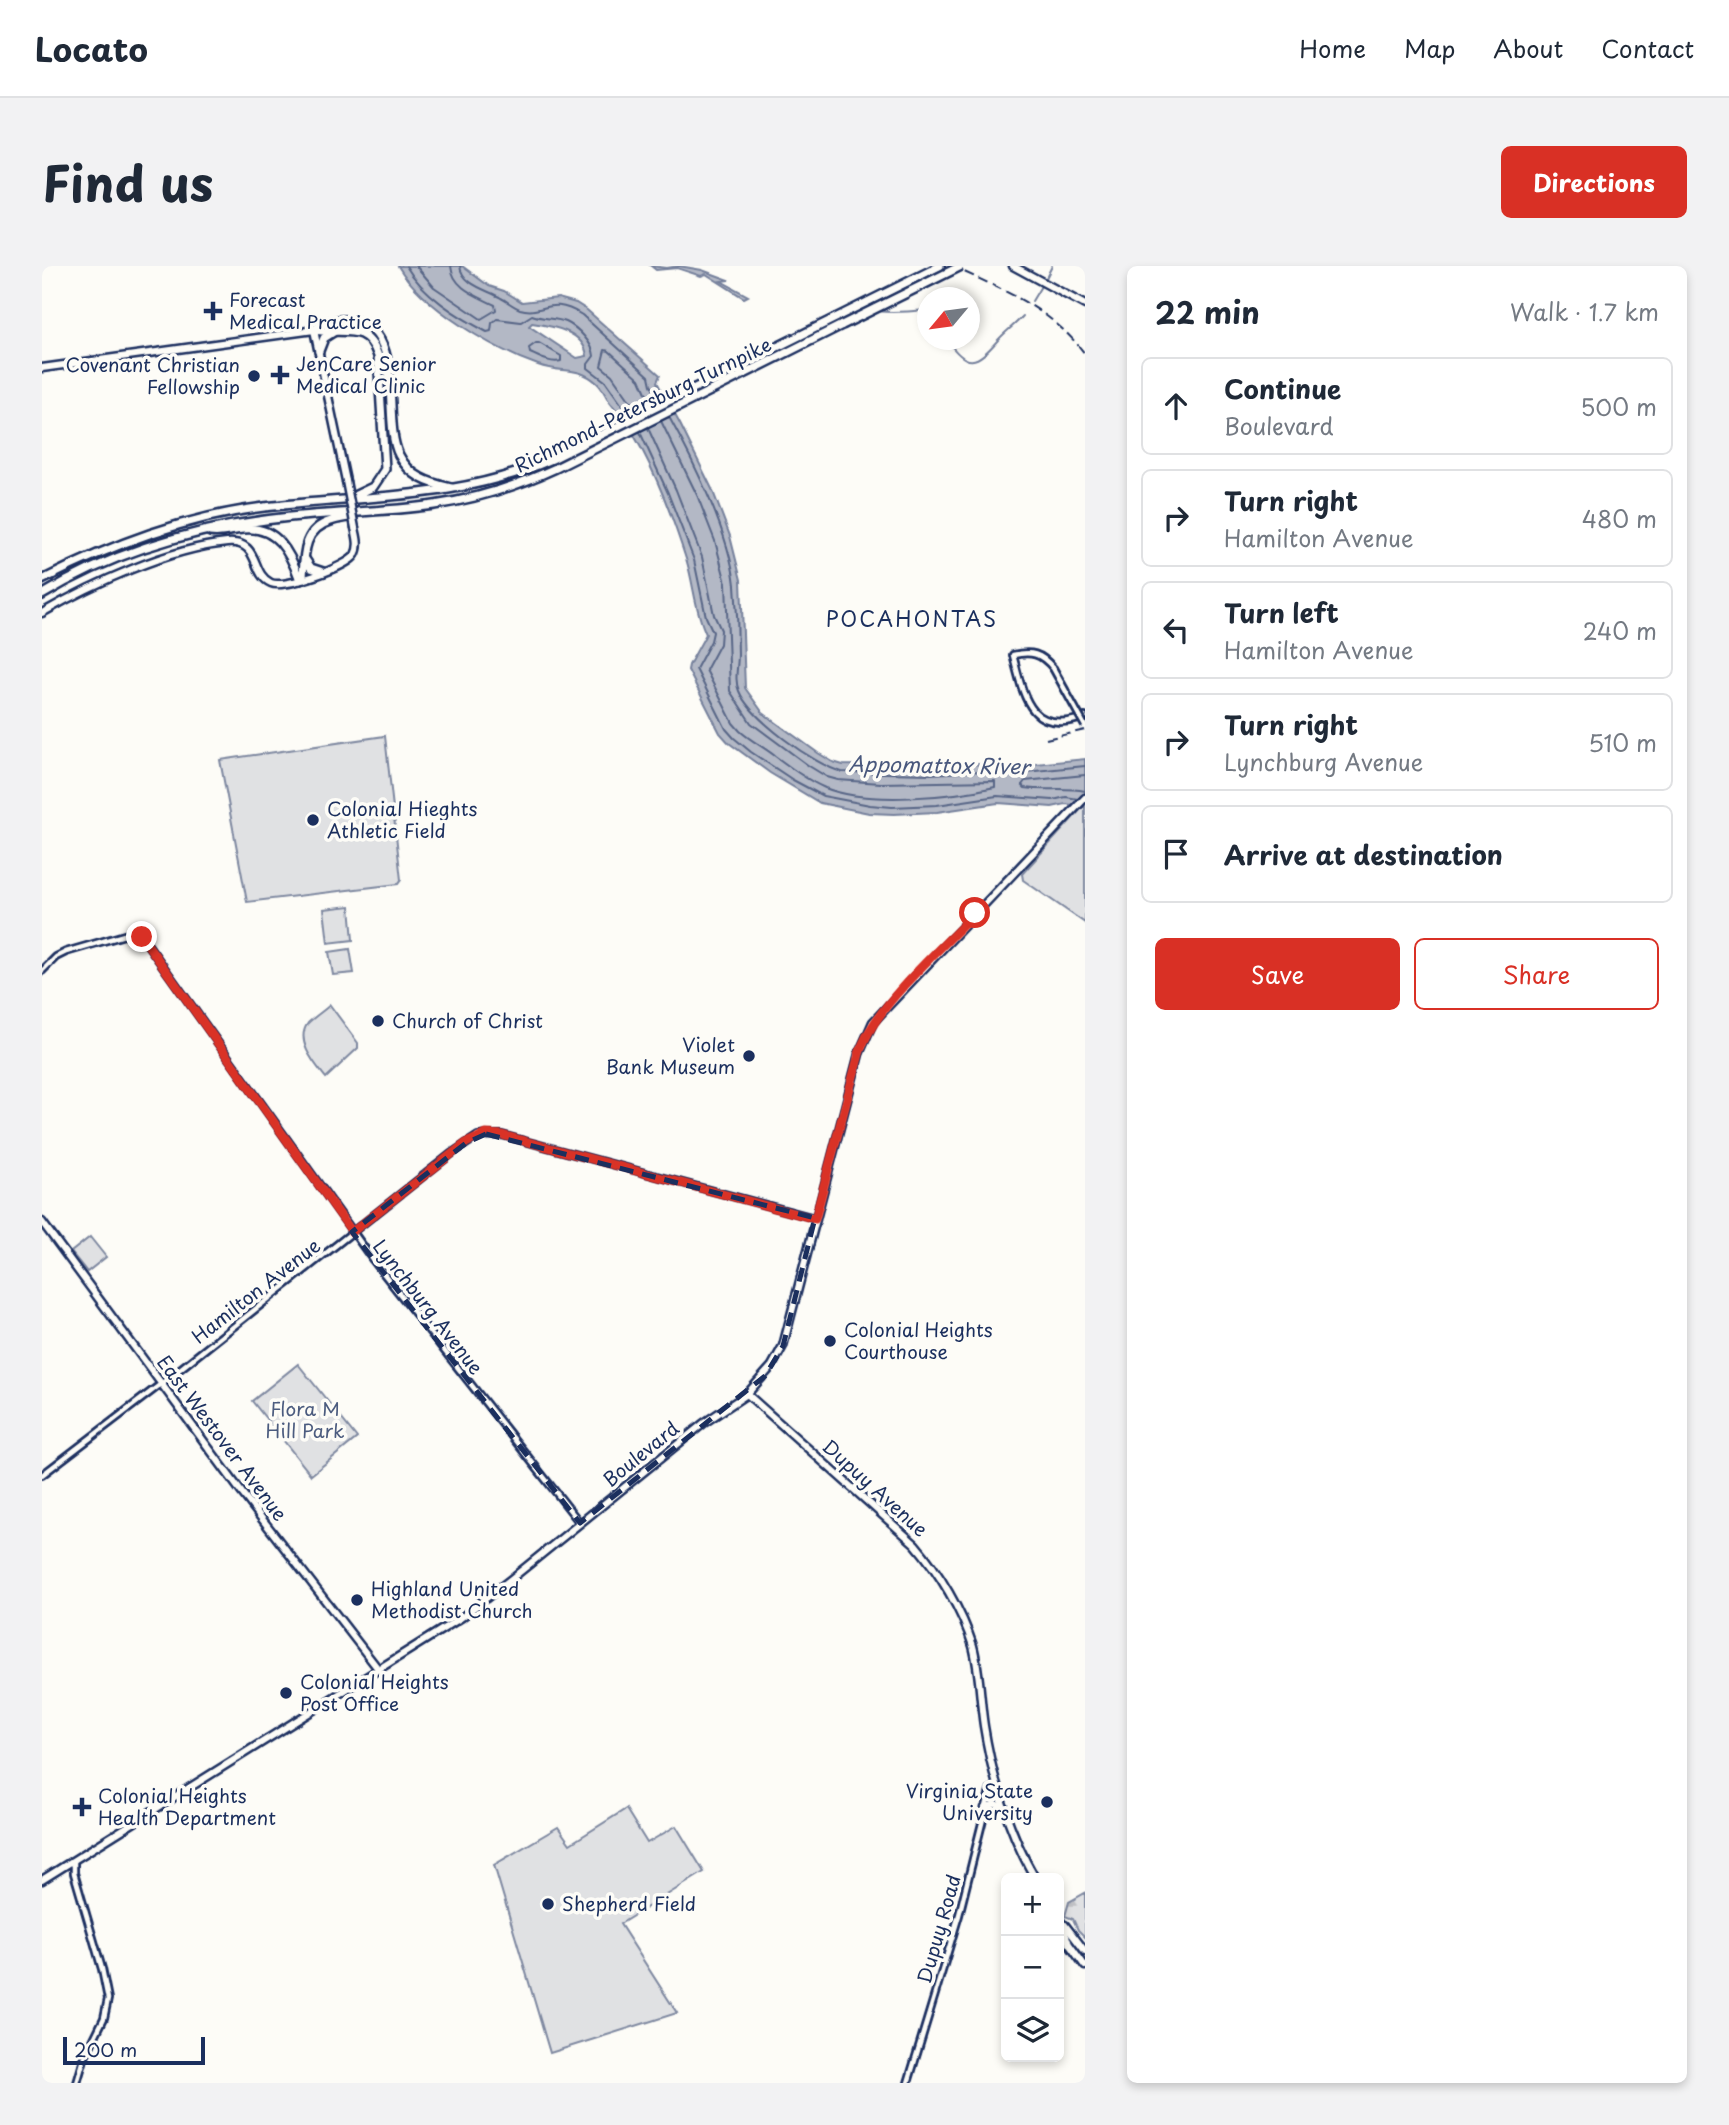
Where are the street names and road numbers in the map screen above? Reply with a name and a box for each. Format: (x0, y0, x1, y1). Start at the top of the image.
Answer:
street label: Richmond-Petersburg Turnpike (509, 330, 776, 479)
street label: Hamilton Avenue (185, 1231, 326, 1349)
street label: Lynchburg Avenue (367, 1233, 491, 1380)
street label: East Westover Avenue (151, 1349, 294, 1526)
street label: Boulevard (596, 1414, 685, 1493)
street label: Dupuy Avenue (817, 1432, 935, 1542)
street label: Dupuy Road (909, 1871, 967, 1986)

